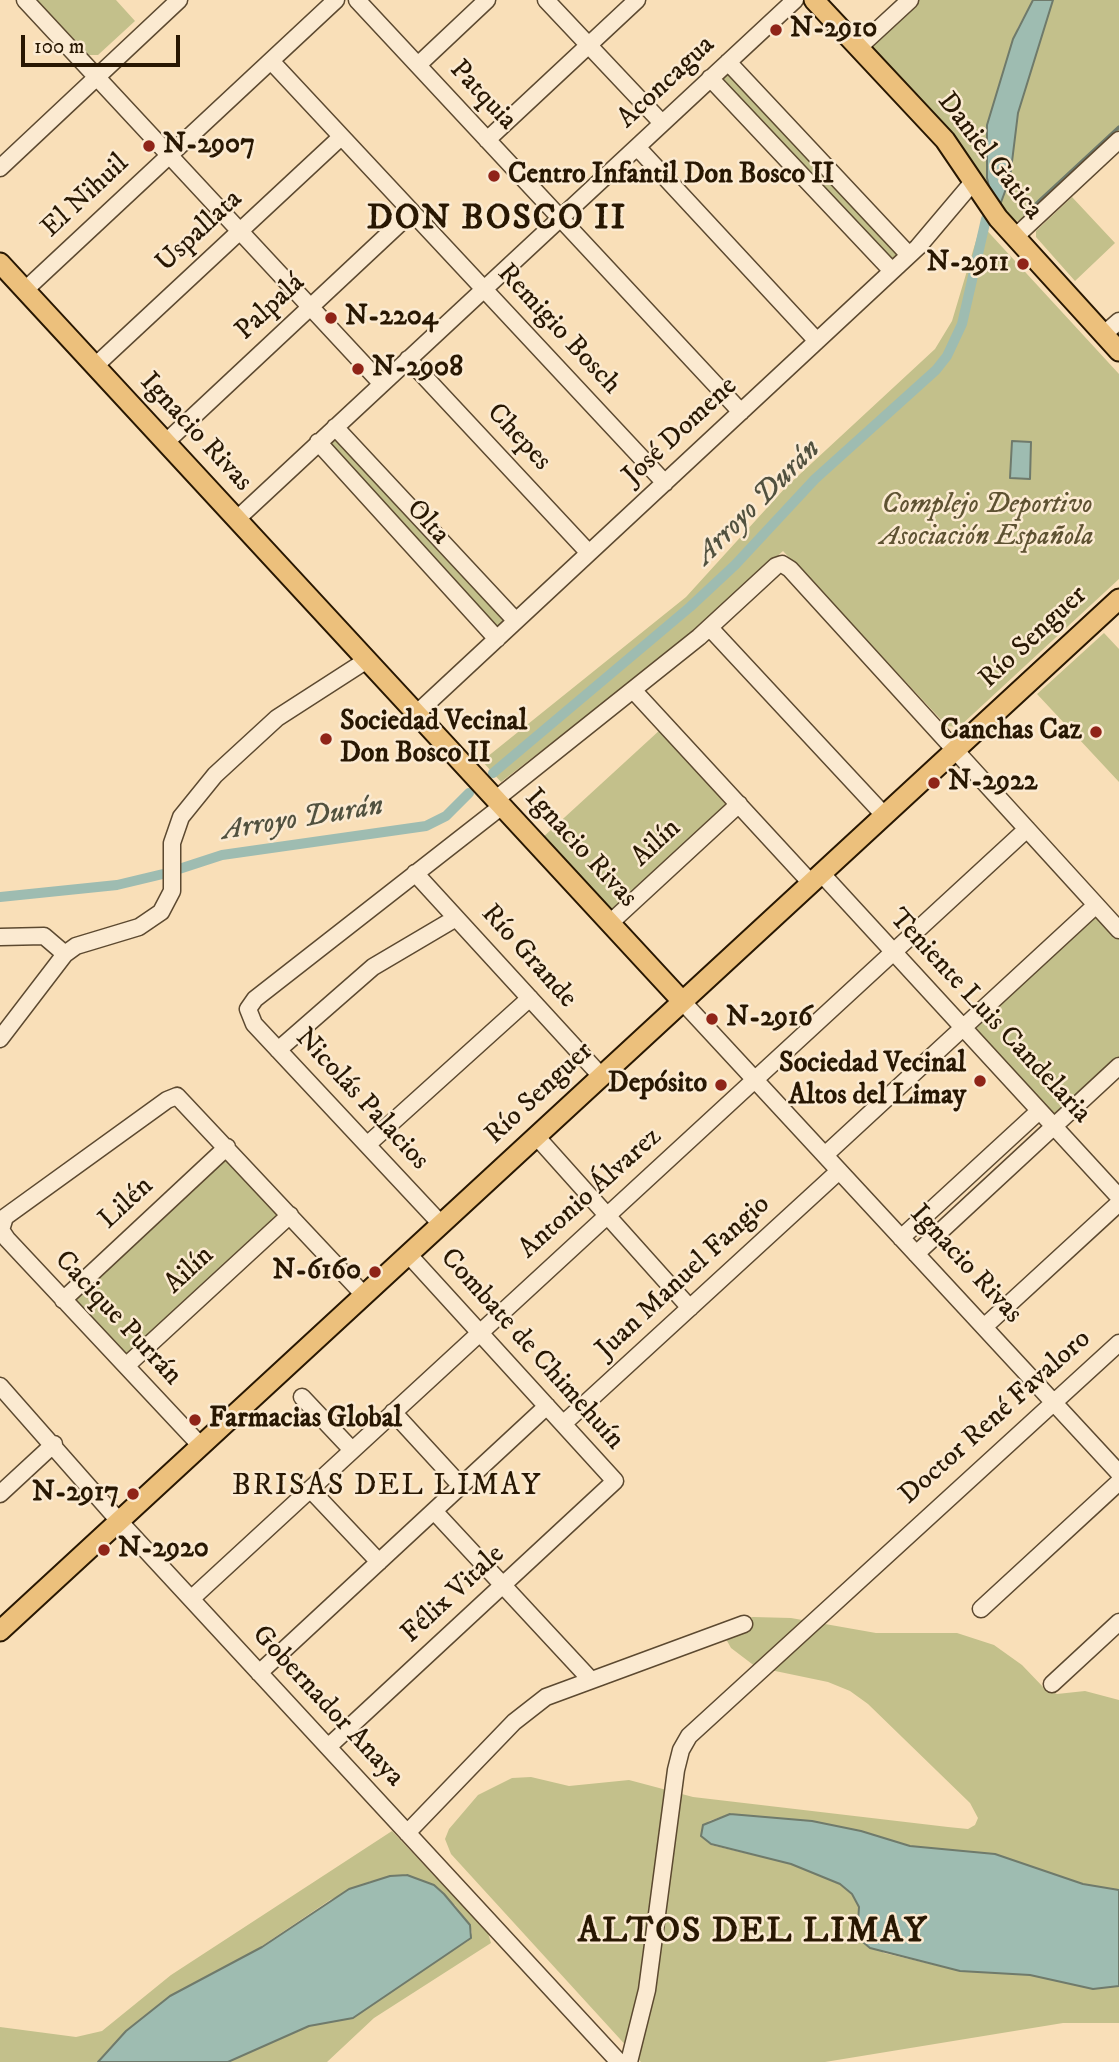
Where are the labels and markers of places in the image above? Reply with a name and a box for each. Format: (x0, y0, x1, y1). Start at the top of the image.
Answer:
place label: N-2910 (790, 13, 877, 47)
marker: N-2910 (768, 22, 784, 38)
place label: N-2907 (163, 129, 255, 163)
marker: N-2907 (141, 138, 157, 154)
place label: Centro Infantil Don Bosco II (508, 159, 834, 193)
marker: Centro Infantil Don Bosco II (486, 168, 502, 184)
place label: N-2911 (926, 247, 1009, 281)
marker: N-2911 (1015, 256, 1031, 272)
place label: N-2204 (345, 301, 438, 335)
marker: N-2204 (323, 310, 339, 326)
place label: N-2908 (372, 352, 463, 386)
marker: N-2908 (350, 361, 366, 377)
place label: Sociedad Vecinal Don Bosco II (340, 706, 527, 772)
place label: Canchas Caz (940, 715, 1082, 749)
marker: Canchas Caz (1088, 724, 1104, 740)
marker: Sociedad Vecinal Don Bosco II (318, 731, 334, 747)
place label: N-2922 (948, 766, 1038, 800)
marker: N-2922 (926, 775, 942, 791)
place label: N-2916 (726, 1002, 813, 1036)
marker: N-2916 (704, 1011, 720, 1027)
place label: Sociedad Vecinal Altos del Limay (779, 1048, 966, 1114)
place label: Depósito (608, 1068, 707, 1102)
marker: Sociedad Vecinal Altos del Limay (972, 1073, 988, 1089)
marker: Depósito (713, 1077, 729, 1093)
place label: N-6160 (272, 1255, 361, 1289)
marker: N-6160 (367, 1264, 383, 1280)
place label: Farmacias Global (209, 1403, 402, 1437)
marker: Farmacias Global (187, 1412, 203, 1428)
place label: N-2917 (32, 1477, 119, 1511)
marker: N-2917 (125, 1486, 141, 1502)
place label: N-2920 (118, 1533, 209, 1567)
marker: N-2920 (96, 1542, 112, 1558)

